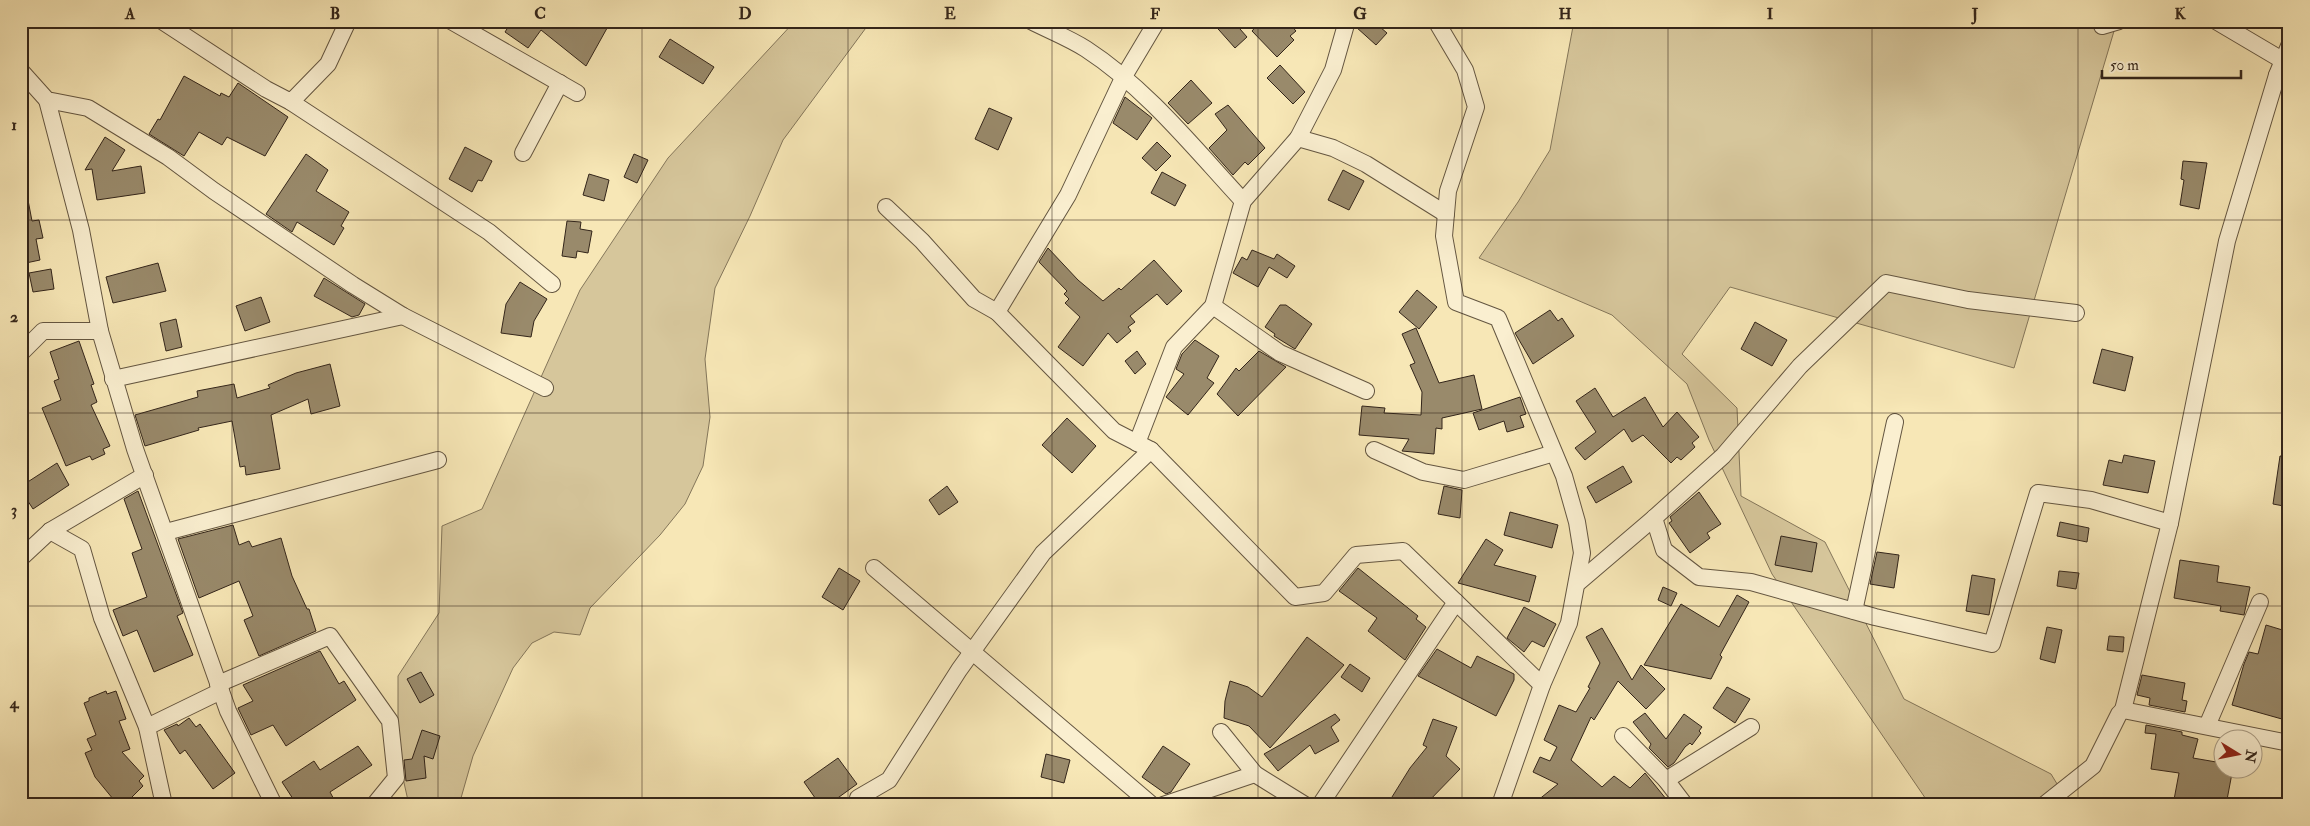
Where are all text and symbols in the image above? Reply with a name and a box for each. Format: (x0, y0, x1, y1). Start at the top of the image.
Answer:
text: A (124, 4, 136, 24)
text: B (330, 4, 340, 24)
text: C (534, 4, 546, 24)
text: D (738, 4, 752, 24)
text: E (944, 4, 956, 24)
text: F (1150, 4, 1160, 24)
text: G (1353, 4, 1367, 24)
text: H (1558, 4, 1572, 24)
text: I (1767, 4, 1774, 24)
text: J (1971, 4, 1979, 25)
text: K (2174, 4, 2186, 24)
scale bar (2102, 48, 2241, 80)
text: 50 m (2110, 56, 2139, 75)
text: 1 (11, 115, 17, 135)
text: 2 (10, 307, 18, 327)
text: 3 (11, 500, 17, 520)
text: 4 (9, 693, 20, 713)
north arrow (2212, 728, 2262, 778)
text: N (2241, 748, 2260, 764)

